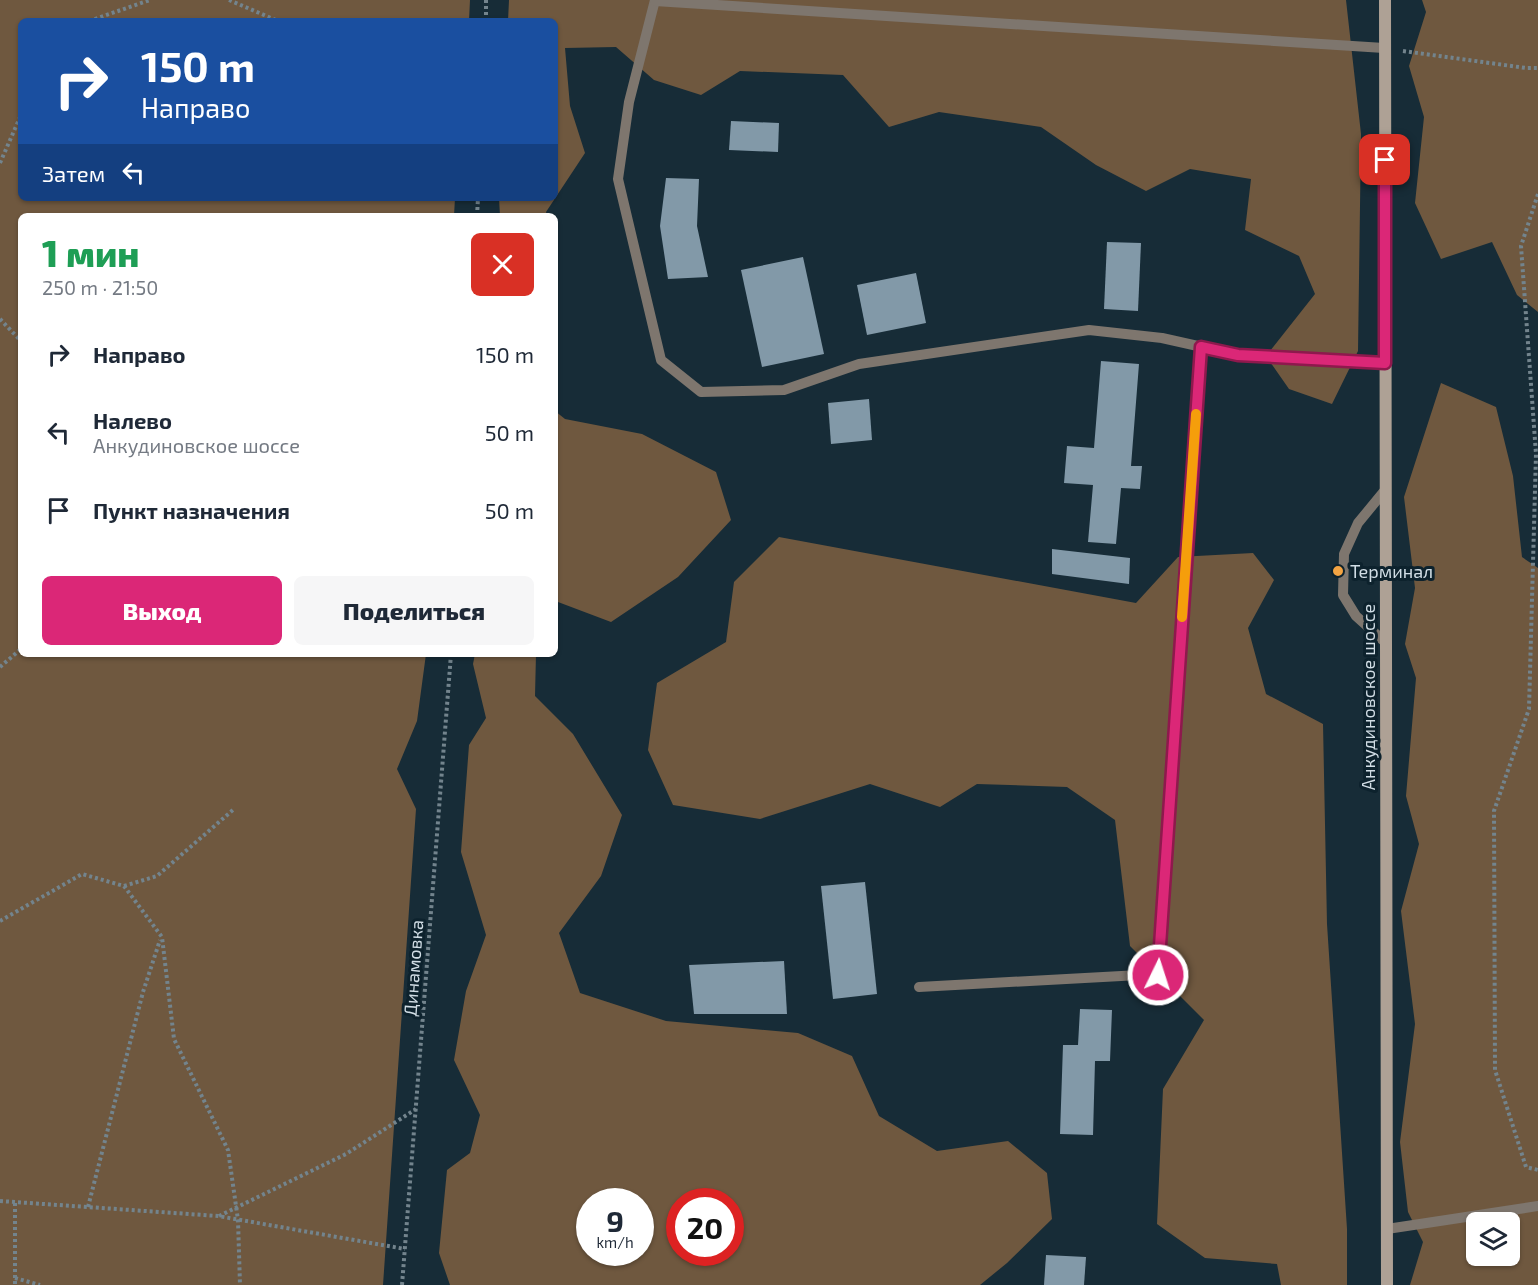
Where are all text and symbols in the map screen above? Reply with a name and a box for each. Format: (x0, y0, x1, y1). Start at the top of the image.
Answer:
text: 150 m (141, 40, 255, 90)
icon: right (42, 42, 120, 120)
text: Направо (141, 91, 250, 123)
pin (1359, 134, 1410, 185)
icon: arrive (1368, 143, 1401, 176)
icon: left (117, 156, 150, 189)
text: Затем (42, 160, 105, 186)
text: 1 мин (42, 231, 140, 274)
button: close (471, 233, 534, 296)
text: 250 m · 21:50 (42, 275, 158, 299)
icon: right (42, 338, 75, 371)
text: Направо (93, 341, 186, 367)
text: 150 m (476, 341, 534, 367)
text: Налево (93, 407, 172, 433)
icon: left (42, 416, 75, 449)
text: 50 m (485, 419, 534, 445)
text: Анкудиновское шоссе (93, 433, 300, 457)
icon: arrive (42, 494, 75, 527)
text: Пункт назначения (93, 497, 290, 523)
text: 50 m (485, 497, 534, 523)
place label: Терминал (1350, 560, 1433, 582)
marker: Терминал (1331, 564, 1345, 578)
button: Выход (42, 576, 282, 645)
button: Поделиться (294, 576, 534, 645)
street label: Анкудиновское шоссе (1357, 604, 1379, 790)
street label: Динамовка (399, 919, 427, 1017)
position arrow (1126, 943, 1190, 1007)
speed limit sign: 20 (666, 1188, 744, 1266)
text: 9 (606, 1202, 624, 1238)
map controls (1466, 1212, 1520, 1266)
button: layers (1466, 1212, 1520, 1266)
text: km/h (596, 1233, 634, 1251)

